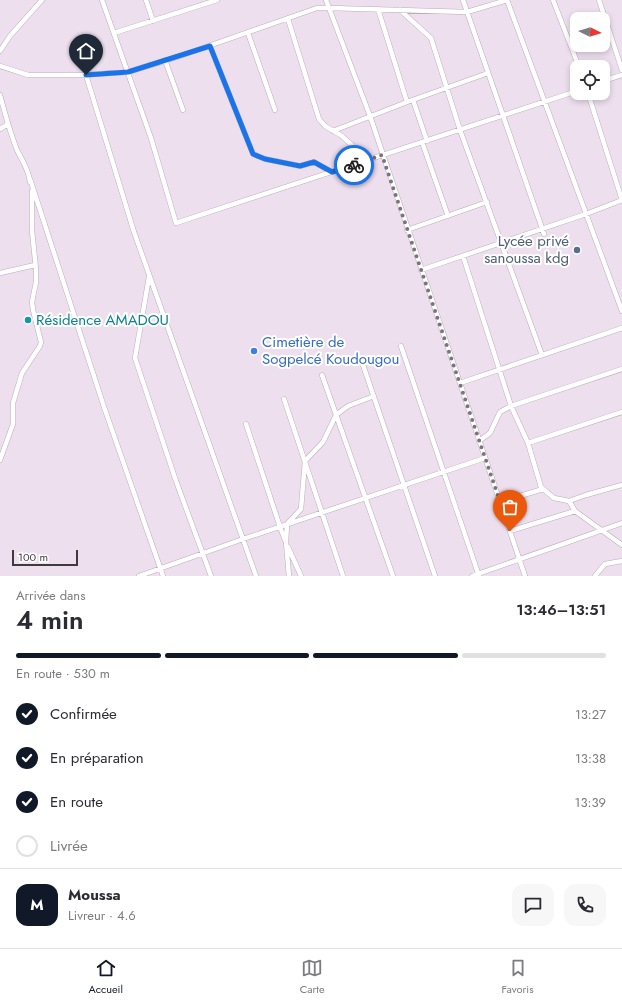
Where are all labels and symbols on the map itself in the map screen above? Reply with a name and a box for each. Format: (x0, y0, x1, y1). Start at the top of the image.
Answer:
north arrow (570, 12, 610, 52)
pin (69, 34, 103, 75)
courier (334, 145, 374, 185)
place label: Lycée privé sanoussa kdg (484, 230, 569, 269)
marker: Lycée privé sanoussa kdg (572, 245, 582, 255)
place label: Résidence AMADOU (36, 309, 169, 331)
marker: Résidence AMADOU (23, 315, 33, 325)
place label: Cimetière de Sogpelcé Koudougou (262, 331, 399, 370)
marker: Cimetière de Sogpelcé Koudougou (249, 346, 259, 356)
pin (493, 490, 527, 531)
scale bar (12, 548, 78, 567)

